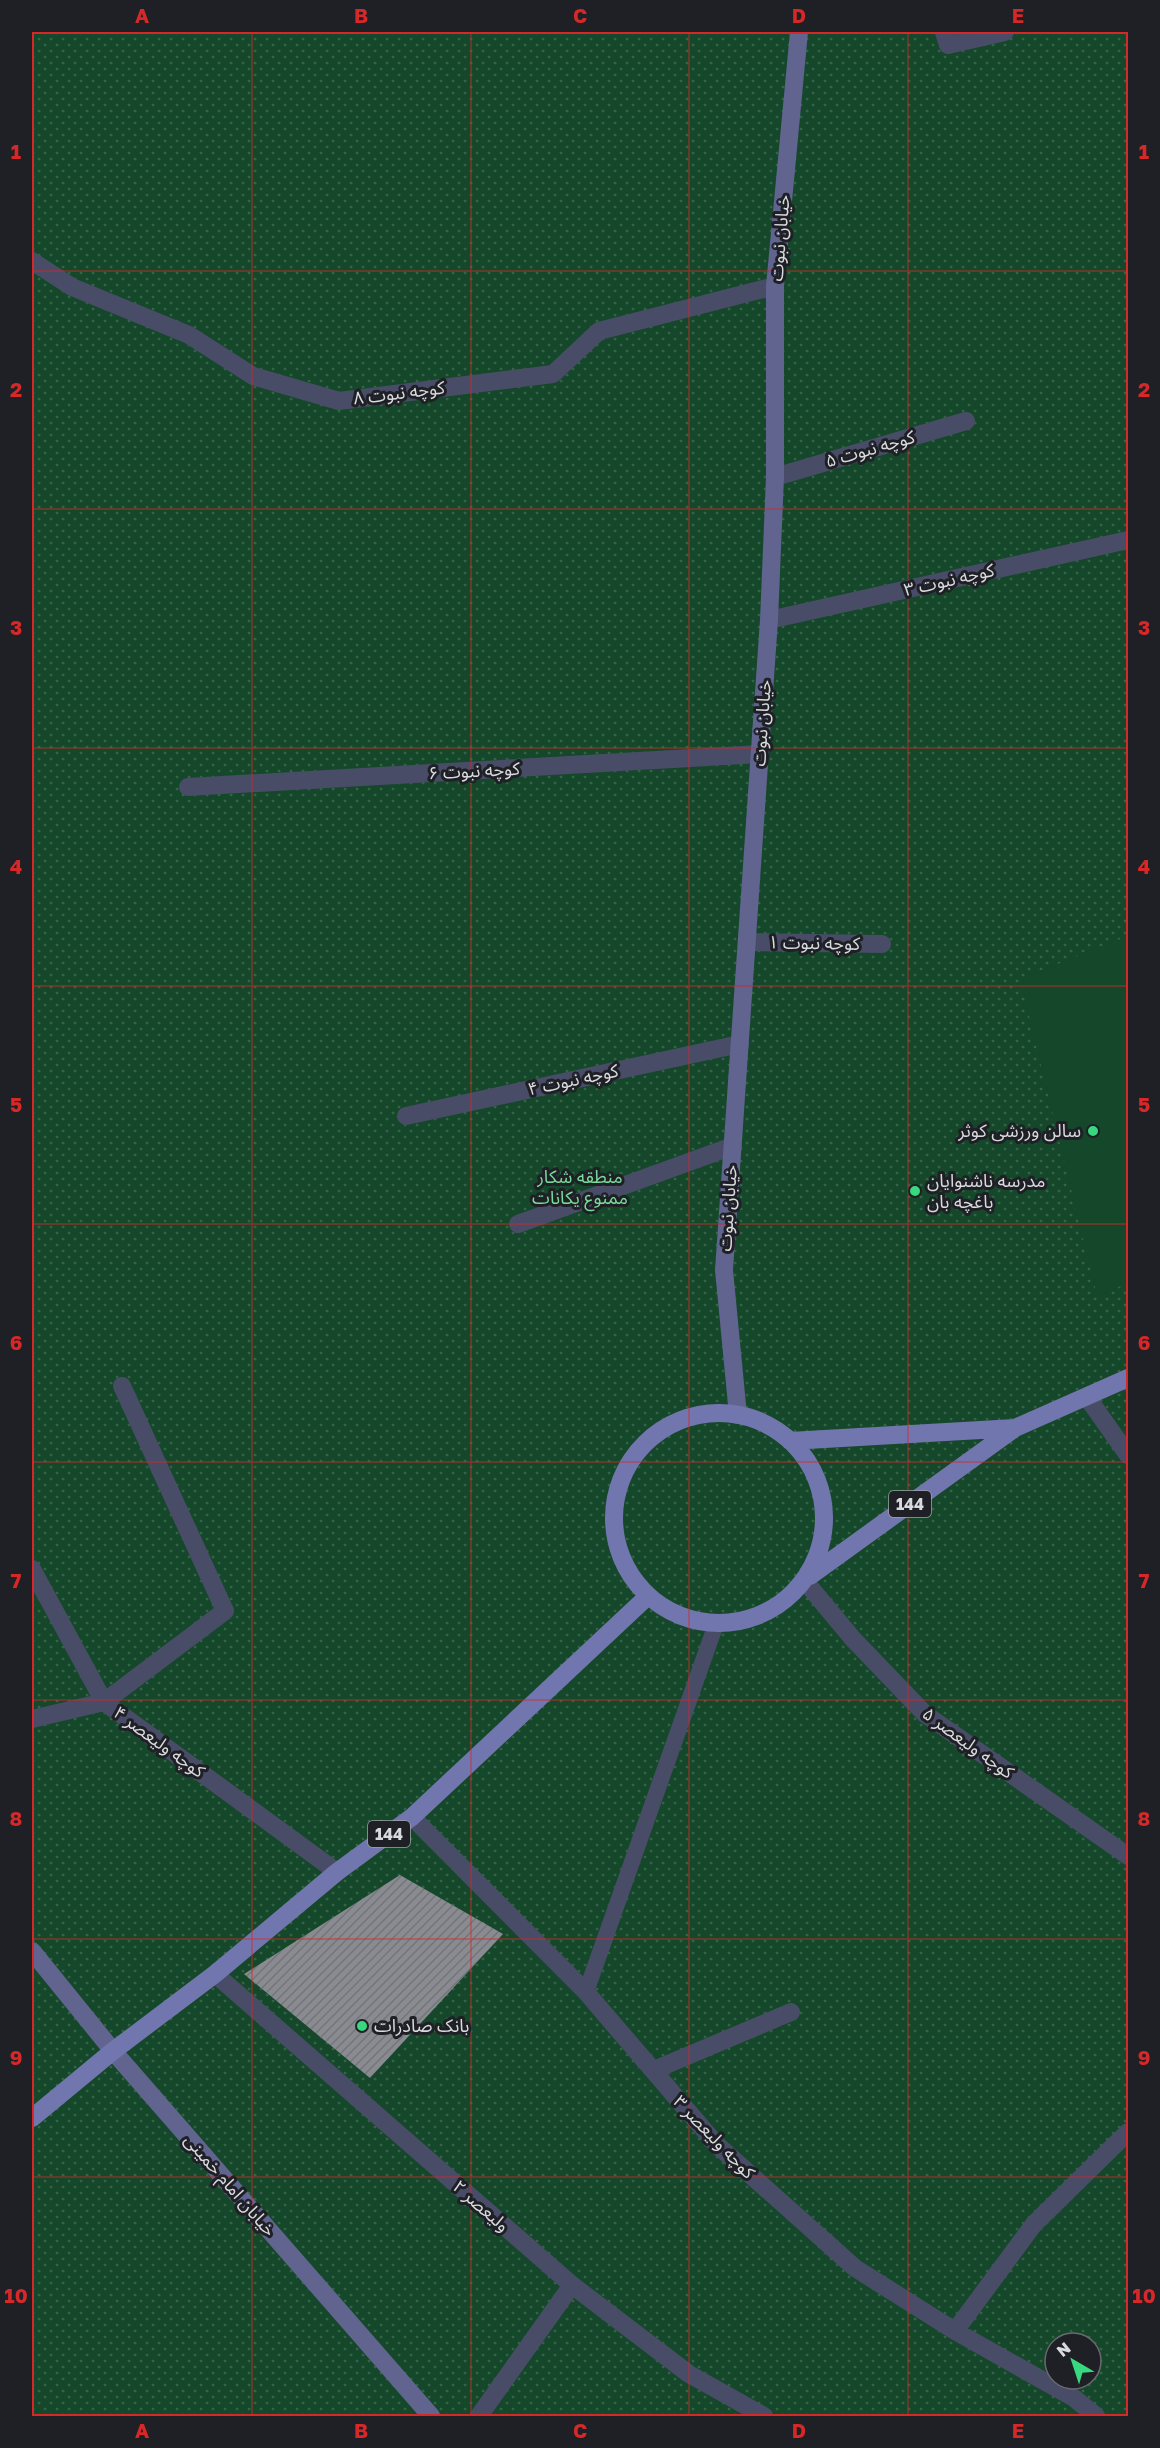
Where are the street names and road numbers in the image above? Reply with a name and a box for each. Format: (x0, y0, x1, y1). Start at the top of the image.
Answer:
street label: خیابان نبوت (764, 194, 795, 282)
street label: کوچه نبوت ۸ (352, 375, 447, 410)
street label: کوچه نبوت ۵ (822, 425, 918, 472)
street label: کوچه نبوت ۳ (902, 558, 997, 601)
street label: خیابان نبوت (747, 679, 776, 767)
street label: کوچه نبوت ۶ (427, 757, 521, 784)
street label: کوچه نبوت ۱ (768, 930, 861, 955)
street label: کوچه نبوت ۴ (526, 1059, 621, 1100)
street label: خیابان نبوت (713, 1164, 742, 1252)
road number: 144 (889, 1491, 931, 1517)
street label: کوچه ولیعصر ۴ (109, 1701, 210, 1783)
street label: کوچه ولیعصر ۵ (918, 1702, 1019, 1784)
road number: 144 (368, 1821, 410, 1847)
street label: کوچه ولیعصر ۳ (669, 2090, 760, 2184)
street label: خیابان امام خمینی (177, 2129, 281, 2243)
street label: ولیعصر ۲ (448, 2175, 514, 2237)

